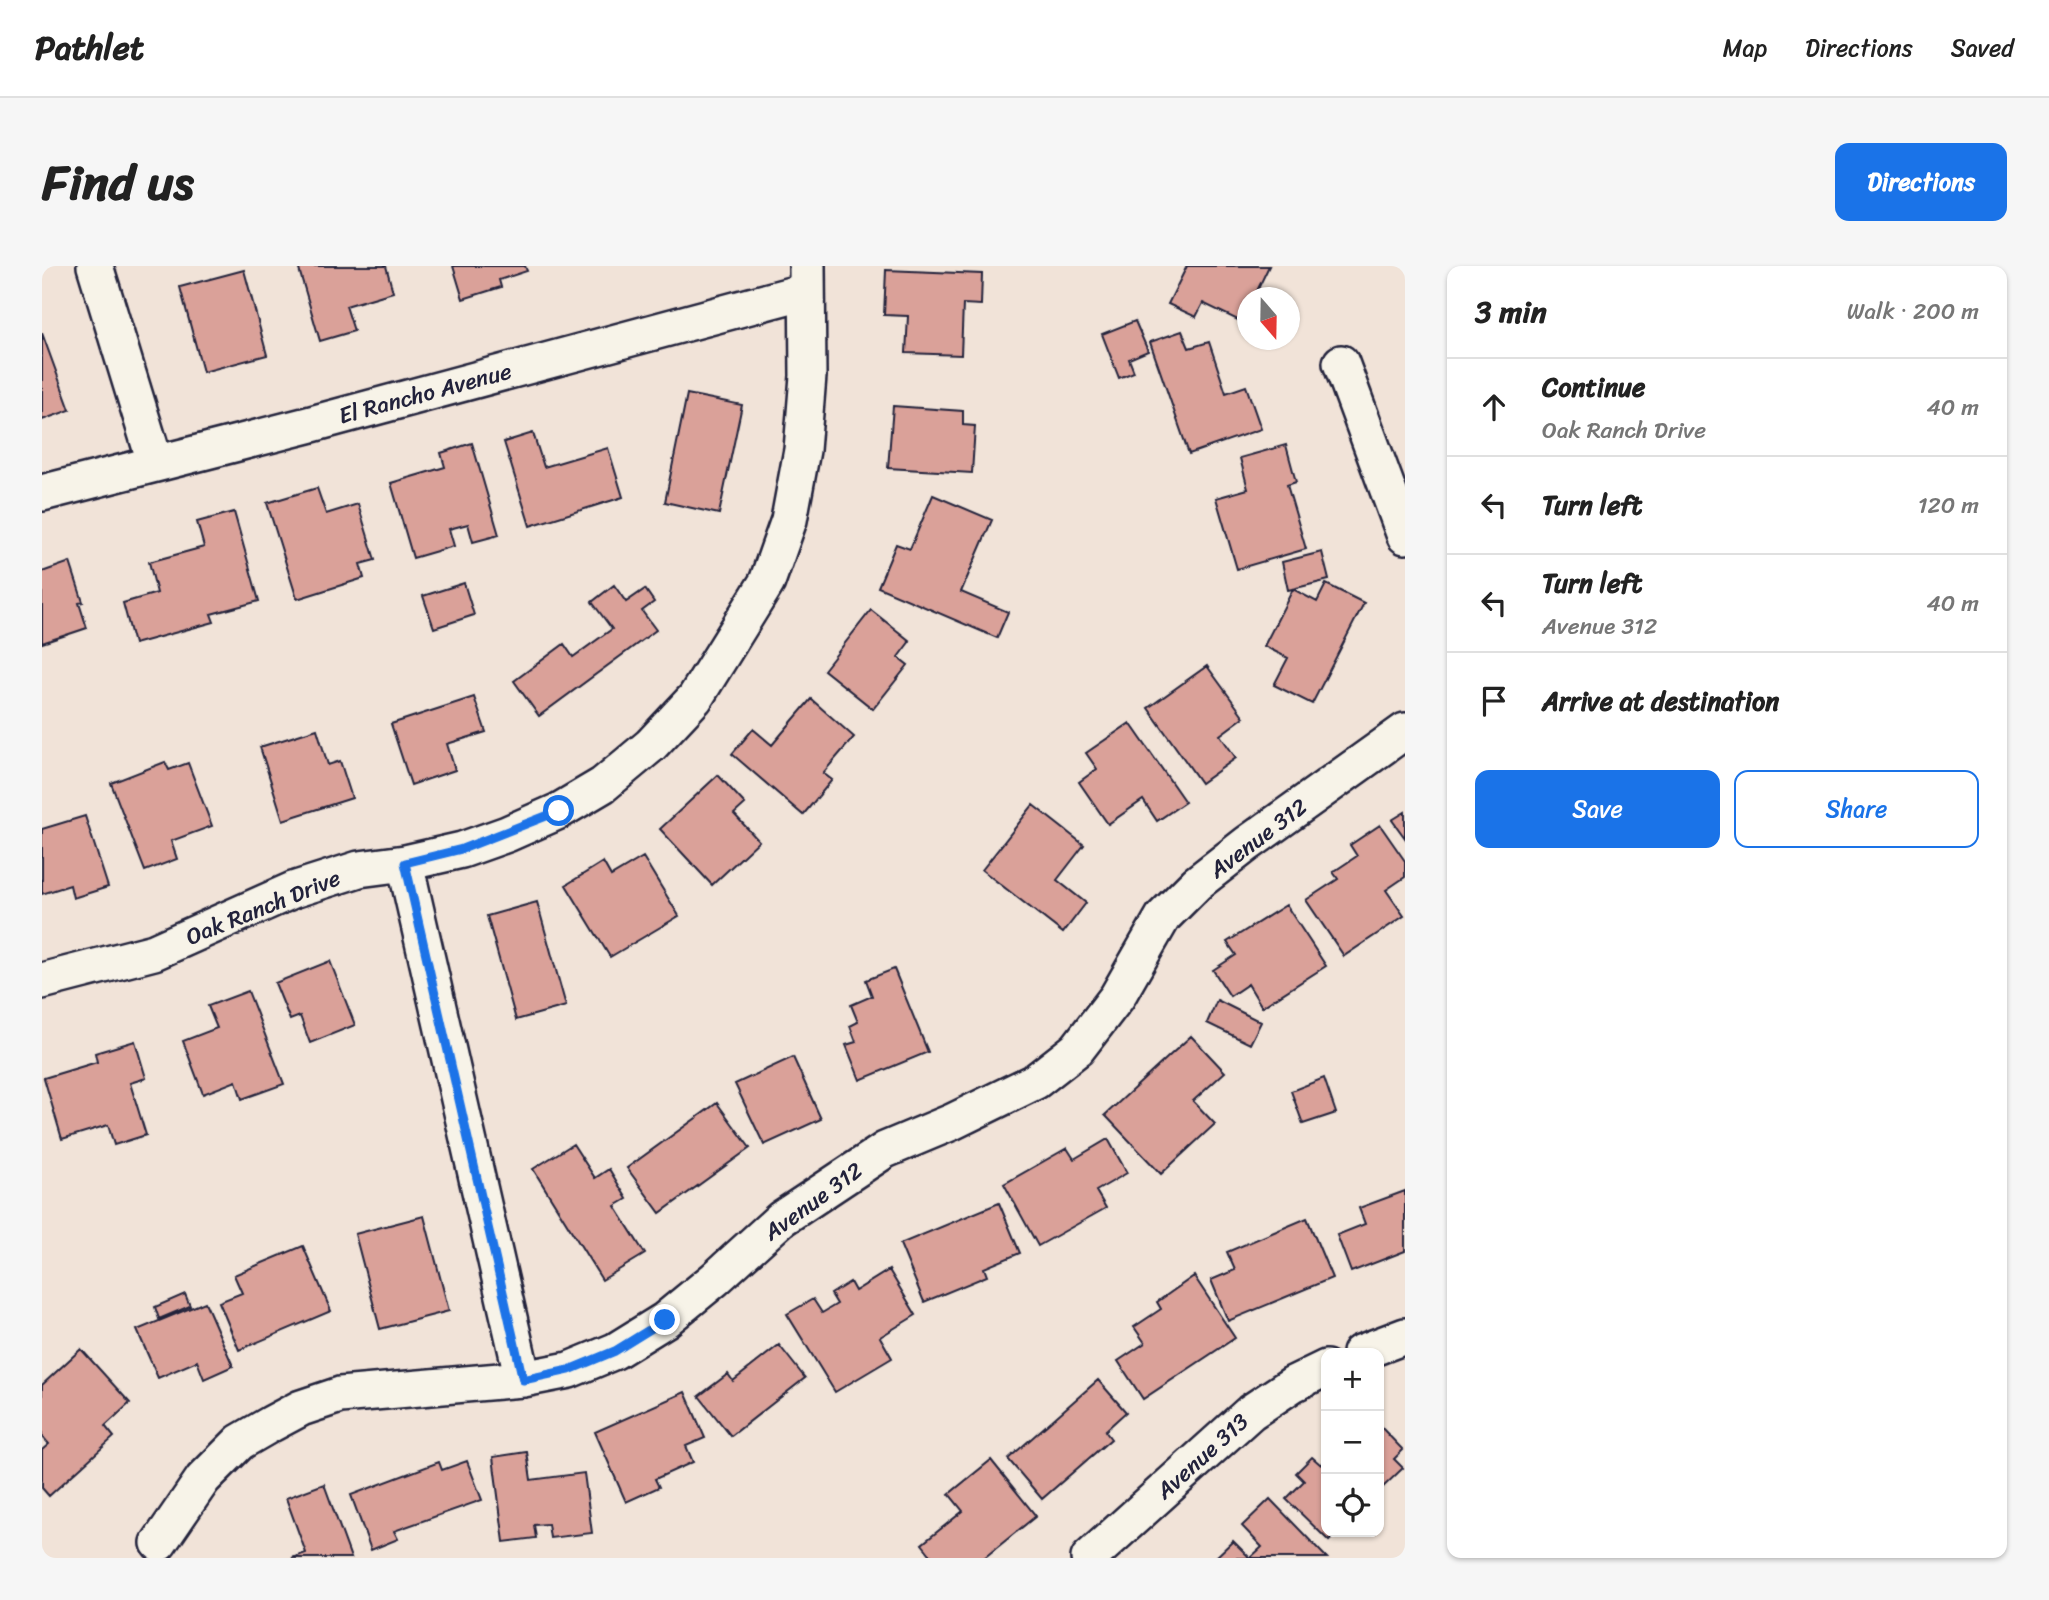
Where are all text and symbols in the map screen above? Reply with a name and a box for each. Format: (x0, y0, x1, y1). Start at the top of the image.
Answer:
text: Pathlet (35, 19, 144, 77)
text: Map (1723, 27, 1767, 69)
text: Directions (1805, 27, 1913, 69)
text: Saved (1951, 27, 2014, 69)
text: Find us (42, 139, 194, 226)
button: Directions (1835, 143, 2007, 221)
text: 3 min (1475, 285, 1547, 339)
north arrow (1237, 287, 1300, 350)
text: Walk · 200 m (1847, 291, 1979, 332)
street label: El Rancho Avenue (334, 351, 517, 436)
text: Continue (1542, 364, 1645, 410)
text: 40 m (1926, 387, 1979, 428)
icon: ahead (1475, 388, 1513, 426)
text: Oak Ranch Drive (1542, 410, 1706, 451)
text: Turn left (1542, 482, 1642, 528)
text: 120 m (1918, 485, 1979, 526)
icon: left (1475, 486, 1513, 524)
text: Turn left (1542, 560, 1642, 606)
text: 40 m (1926, 583, 1979, 624)
icon: left (1475, 584, 1513, 622)
text: Avenue 312 (1542, 606, 1657, 647)
text: Arrive at destination (1542, 678, 1779, 724)
icon: arrive (1475, 682, 1513, 720)
button: Save (1475, 770, 1720, 848)
button: Share (1734, 770, 1979, 848)
street label: Avenue 312 (1199, 787, 1317, 890)
route start (543, 795, 574, 826)
street label: Oak Ranch Drive (179, 858, 347, 957)
street label: Avenue 312 (754, 1151, 872, 1252)
route end (649, 1304, 680, 1335)
map controls (1321, 1348, 1384, 1537)
button: + (1321, 1348, 1384, 1411)
street label: Avenue 313 (1145, 1403, 1259, 1511)
button: − (1321, 1411, 1384, 1474)
button: locate (1321, 1474, 1384, 1537)

